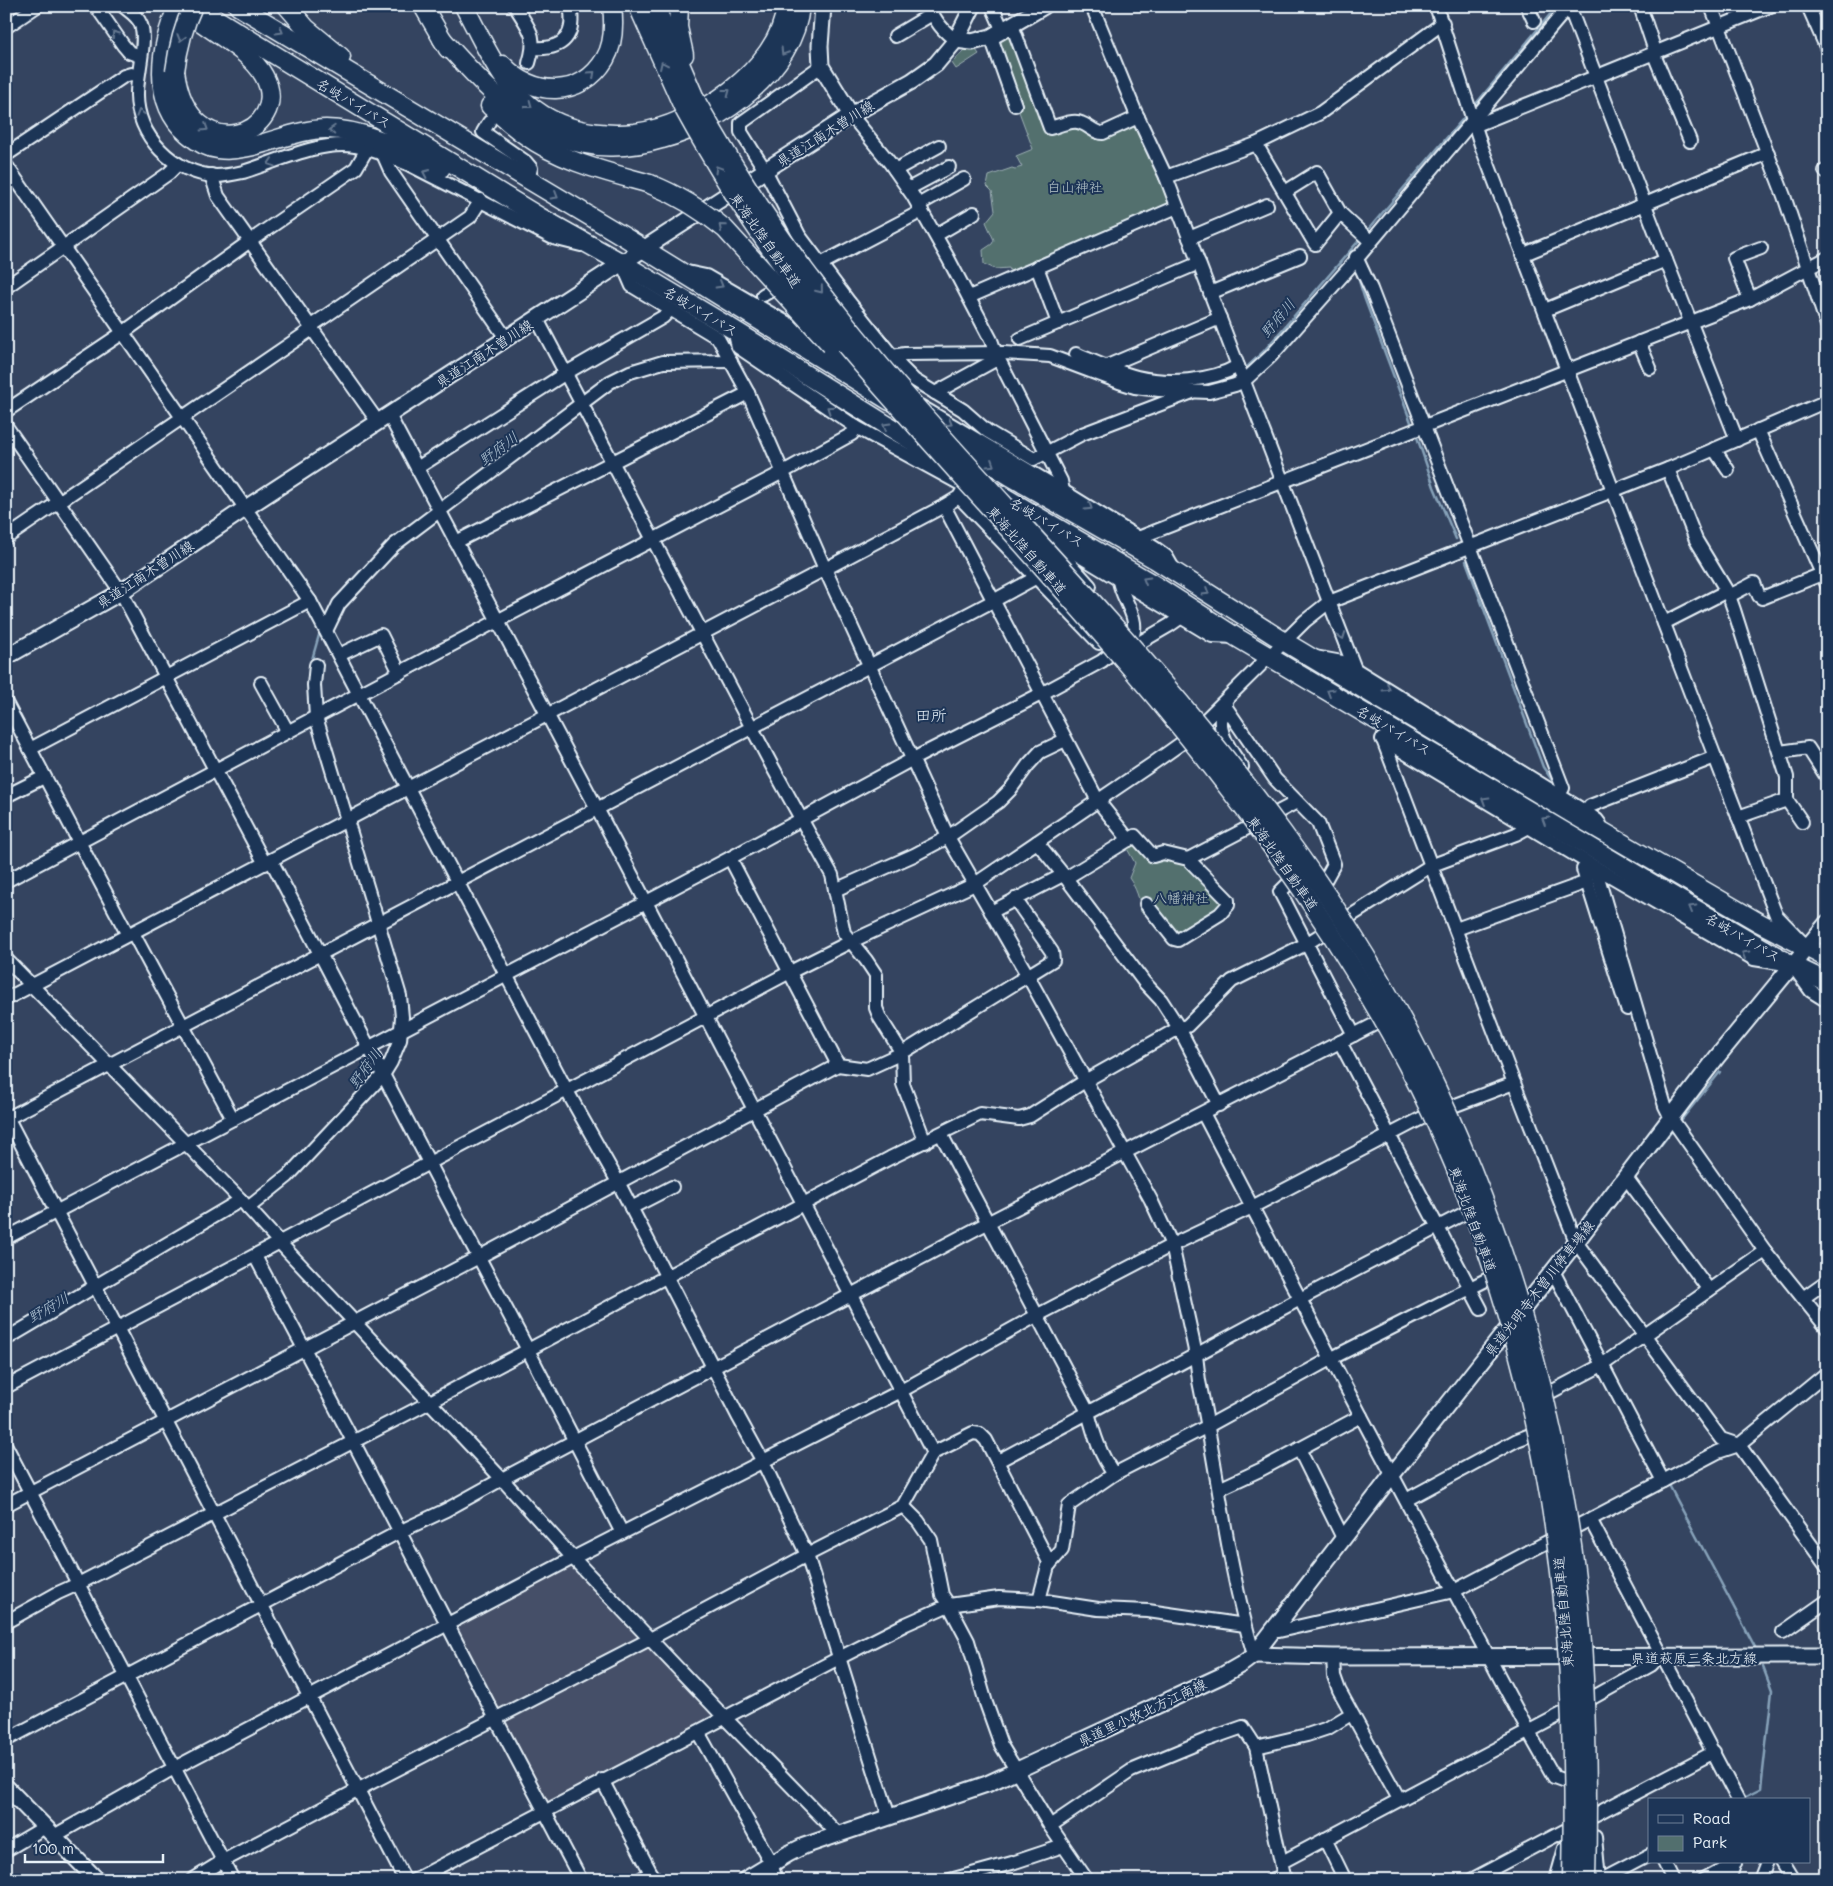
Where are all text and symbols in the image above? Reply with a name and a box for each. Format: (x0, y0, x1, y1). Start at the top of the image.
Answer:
one-way arrow (275, 25, 284, 35)
one-way arrow (113, 31, 121, 40)
one-way arrow (176, 34, 187, 42)
one-way arrow (781, 46, 791, 55)
one-way arrow (659, 61, 670, 70)
one-way arrow (586, 70, 595, 79)
street label: 名岐バイパス (313, 73, 395, 133)
one-way arrow (721, 89, 731, 98)
street label: 県道江南木曽川線 (772, 95, 878, 171)
one-way arrow (523, 99, 532, 107)
one-way arrow (135, 110, 145, 118)
one-way arrow (200, 121, 209, 131)
one-way arrow (328, 125, 336, 135)
one-way arrow (268, 157, 276, 167)
one-way arrow (715, 166, 725, 175)
one-way arrow (423, 169, 432, 179)
park label: 白山神社 (1047, 177, 1103, 196)
one-way arrow (549, 189, 558, 199)
street label: 東海北陸自動車道 (726, 189, 806, 291)
one-way arrow (719, 223, 728, 232)
one-way arrow (715, 278, 724, 288)
street label: 名岐バイパス (660, 281, 742, 341)
one-way arrow (814, 284, 823, 293)
water label: 野府川 (1255, 294, 1299, 342)
street label: 県道江南木曽川線 (432, 315, 536, 391)
one-way arrow (826, 406, 835, 416)
one-way arrow (944, 417, 953, 427)
one-way arrow (883, 422, 892, 432)
water label: 野府川 (474, 426, 522, 470)
one-way arrow (986, 458, 995, 467)
street label: 名岐バイパス (1006, 492, 1088, 552)
one-way arrow (1083, 500, 1092, 510)
street label: 東海北陸自動車道 (983, 502, 1071, 598)
street label: 県道江南木曽川線 (93, 536, 197, 612)
one-way arrow (1143, 577, 1152, 587)
one-way arrow (1201, 585, 1210, 595)
one-way arrow (1337, 631, 1347, 639)
one-way arrow (1381, 682, 1390, 691)
one-way arrow (1326, 689, 1335, 699)
street label: 名岐バイパス (1353, 700, 1435, 760)
district label: 田所 (915, 704, 947, 725)
one-way arrow (1481, 797, 1490, 807)
street label: 東海北陸自動車道 (1243, 812, 1323, 914)
one-way arrow (1541, 817, 1550, 827)
park label: 八幡神社 (1153, 888, 1209, 907)
one-way arrow (1689, 904, 1698, 914)
street label: 名岐バイパス (1702, 908, 1784, 966)
one-way arrow (1742, 950, 1751, 960)
water label: 野府川 (343, 1044, 385, 1092)
street label: 東海北陸自動車道 (1445, 1163, 1501, 1275)
street label: 県道光明寺木曽川停車場線 (1480, 1216, 1598, 1360)
water label: 野府川 (24, 1287, 72, 1327)
street label: 東海北陸自動車道 (1549, 1555, 1577, 1669)
street label: 県道萩原三条北方線 (1631, 1648, 1757, 1667)
street label: 県道里小牧北方江南線 (1075, 1674, 1209, 1750)
legend (1648, 1798, 1810, 1864)
text: Road (1693, 1808, 1730, 1828)
scale bar (25, 1831, 162, 1863)
text: Park (1693, 1832, 1727, 1852)
text: 100 m (32, 1838, 74, 1858)

